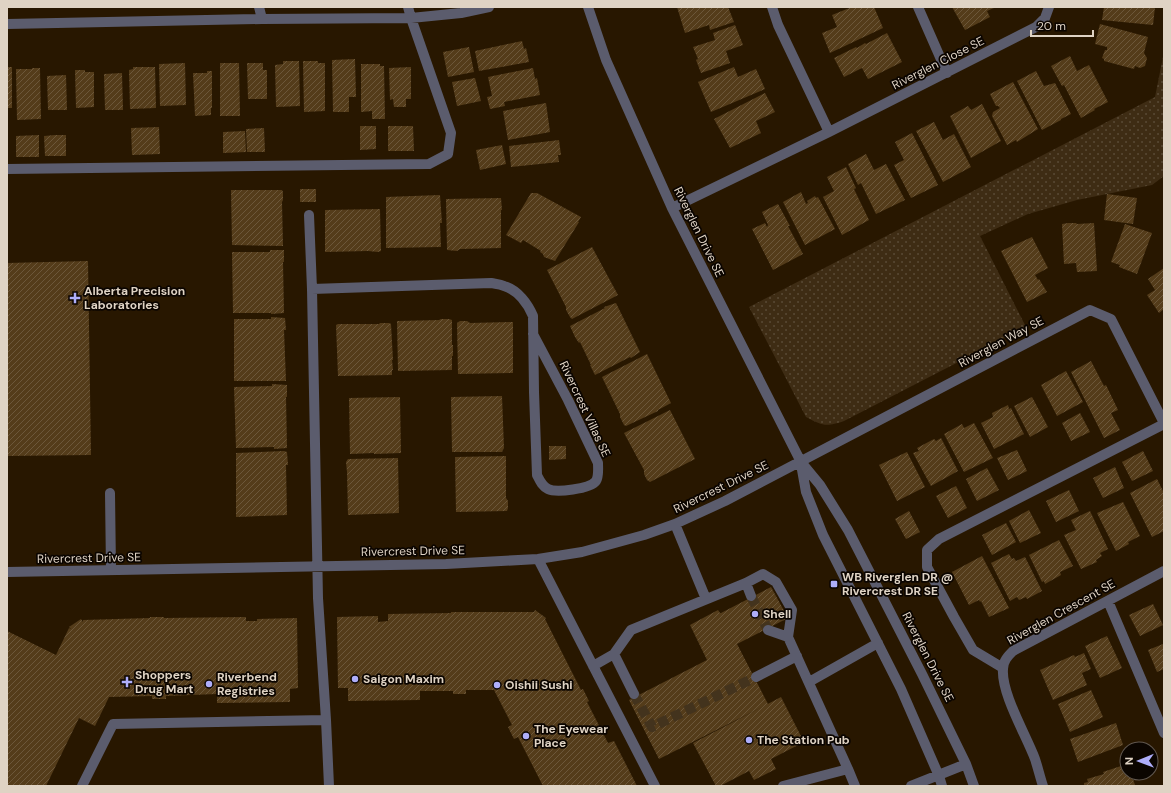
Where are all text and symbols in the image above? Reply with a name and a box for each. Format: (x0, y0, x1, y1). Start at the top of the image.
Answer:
scale bar (1031, 12, 1093, 38)
text: 20 m (1037, 18, 1066, 34)
street label: Riverglen Close SE (889, 33, 987, 93)
street label: Riverglen Drive SE (670, 184, 728, 280)
place label: Alberta Precision Laboratories (84, 283, 185, 313)
marker: Alberta Precision Laboratories (69, 292, 81, 304)
street label: Riverglen Way SE (956, 313, 1047, 371)
street label: Rivercrest Villas SE (556, 358, 614, 460)
street label: Rivercrest Drive SE (671, 457, 771, 517)
street label: Rivercrest Drive SE (361, 542, 465, 560)
street label: Rivercrest Drive SE (37, 549, 141, 567)
place label: WB Riverglen DR @ Rivercrest DR SE (842, 569, 953, 599)
street label: Riverglen Crescent SE (1004, 576, 1118, 648)
marker: WB Riverglen DR @ Rivercrest DR SE (829, 579, 839, 589)
place label: Shell (763, 606, 791, 622)
marker: Shell (750, 609, 760, 619)
street label: Riverglen Drive SE (898, 609, 958, 705)
place label: Shoppers Drug Mart (135, 667, 194, 697)
place label: Riverbend Registries (217, 669, 277, 699)
place label: Saigon Maxim (363, 671, 444, 687)
marker: Saigon Maxim (350, 674, 360, 684)
marker: Shoppers Drug Mart (122, 677, 132, 687)
place label: Oishii Sushi (505, 677, 573, 693)
marker: Riverbend Registries (204, 679, 214, 689)
marker: Oishii Sushi (492, 680, 502, 690)
place label: The Eyewear Place (534, 721, 608, 751)
marker: The Eyewear Place (521, 731, 531, 741)
place label: The Station Pub (757, 732, 850, 748)
marker: The Station Pub (744, 735, 754, 745)
north arrow (1119, 741, 1159, 781)
text: N (1122, 757, 1136, 765)

